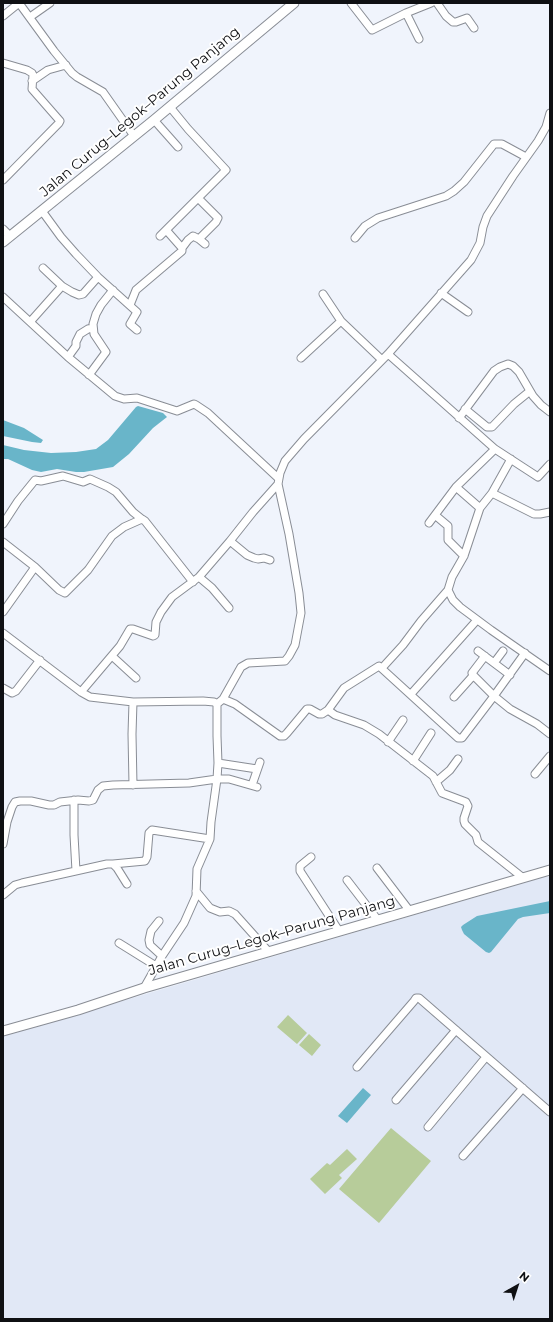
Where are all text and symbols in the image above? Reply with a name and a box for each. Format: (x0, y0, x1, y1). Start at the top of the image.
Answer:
street label: Jalan Curug–Legok–Parung Panjang (37, 23, 243, 201)
street label: Jalan Curug–Legok–Parung Panjang (147, 893, 397, 979)
north arrow (497, 1266, 537, 1306)
text: N (517, 1268, 532, 1285)

